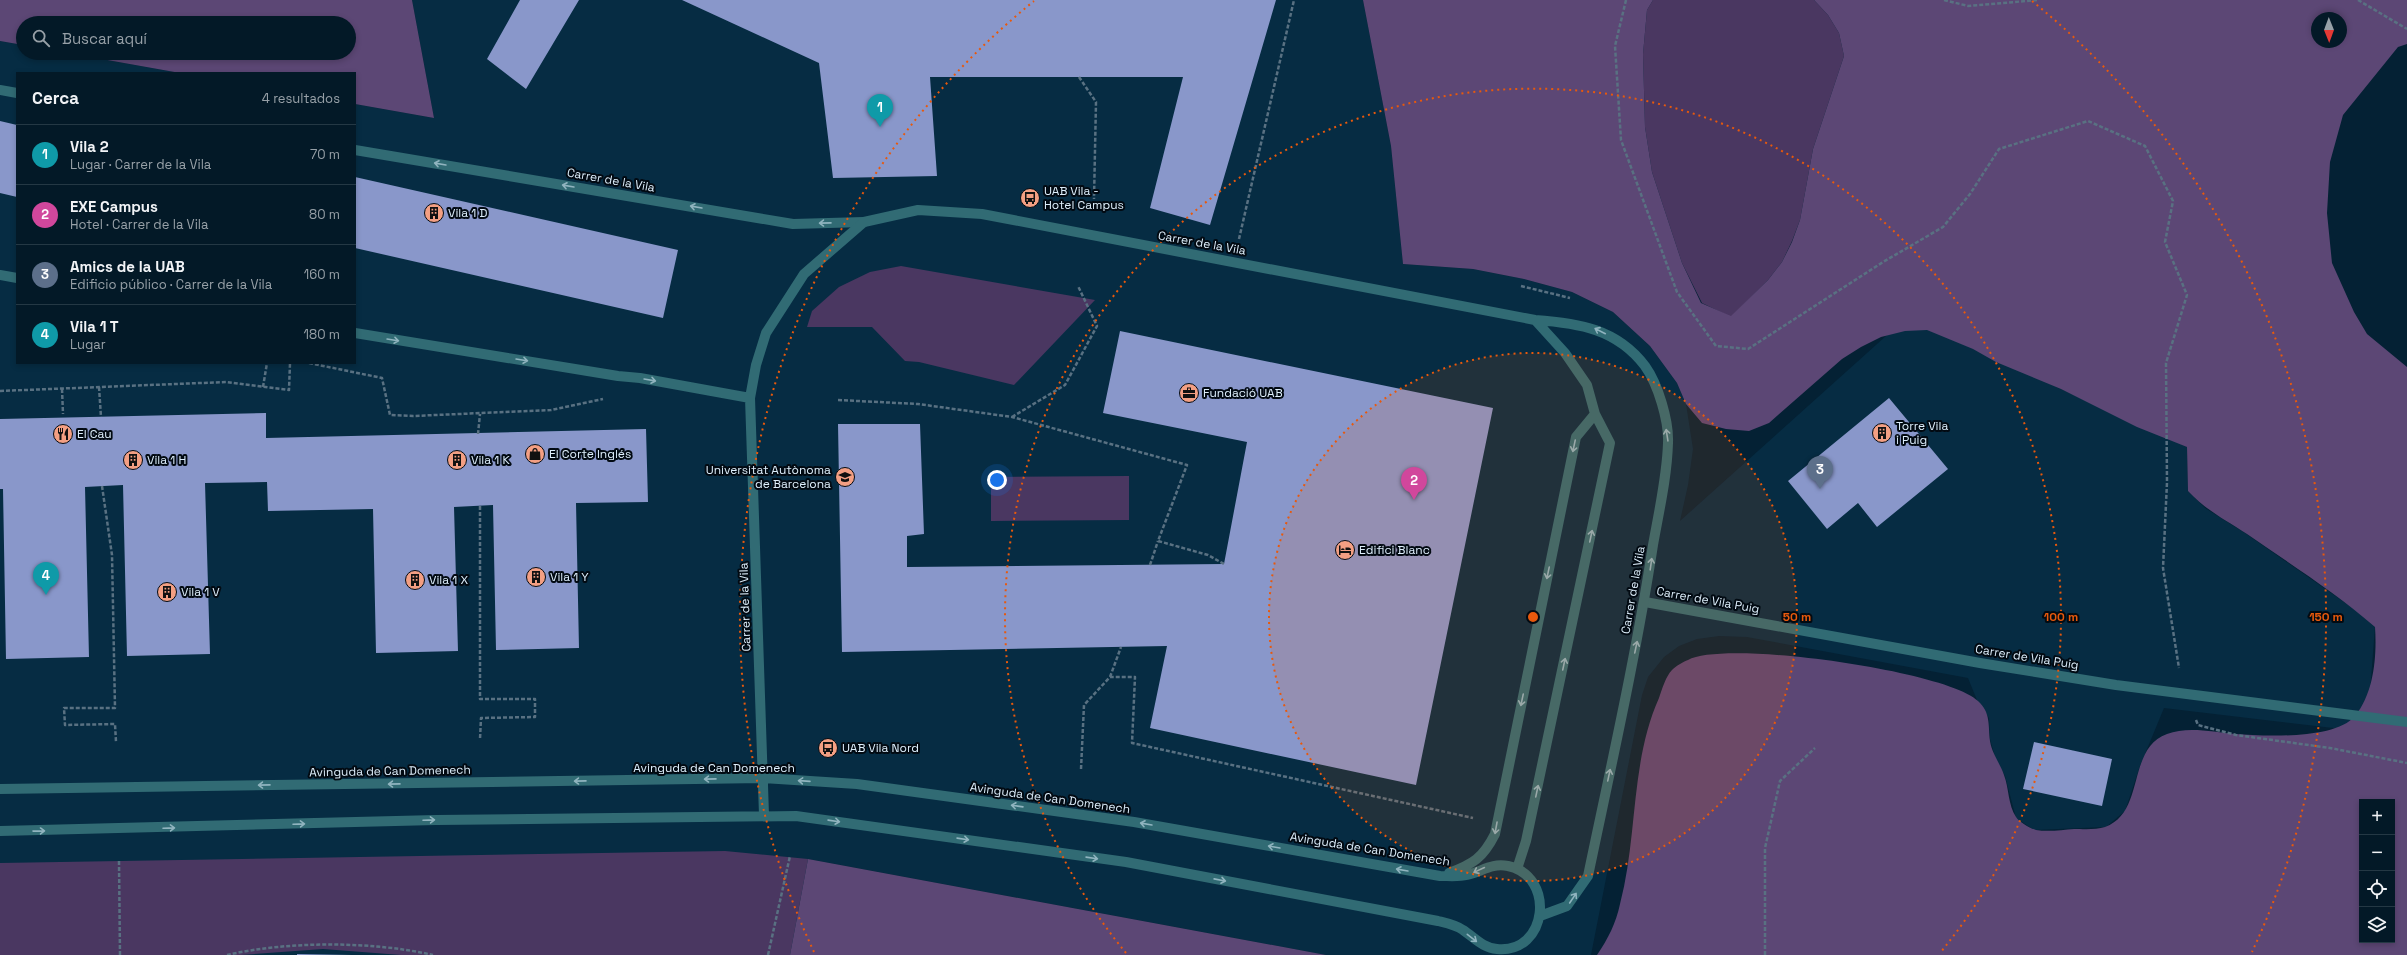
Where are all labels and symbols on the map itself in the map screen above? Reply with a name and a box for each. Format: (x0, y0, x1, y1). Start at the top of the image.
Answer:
north arrow (2311, 12, 2347, 48)
pin: 1 (867, 94, 893, 127)
one-way arrow (434, 160, 447, 168)
street label: Carrer de la Vila (566, 164, 656, 196)
one-way arrow (562, 182, 575, 190)
place label: UAB Vila - Hotel Campus (1044, 183, 1124, 213)
bus stop icon: UAB Vila - Hotel Campus (1019, 187, 1041, 209)
building icon: Vila 1 D (423, 202, 445, 224)
one-way arrow (690, 203, 703, 211)
place label: Vila 1 D (448, 205, 487, 221)
one-way arrow (819, 219, 832, 227)
street label: Carrer de la Vila (1157, 227, 1247, 259)
one-way arrow (1595, 327, 1607, 334)
one-way arrow (387, 336, 400, 344)
one-way arrow (515, 357, 528, 365)
one-way arrow (643, 376, 656, 384)
office icon: Fundació UAB (1178, 382, 1200, 404)
place label: Fundació UAB (1203, 385, 1283, 401)
place label: Torre Vila i Puig (1896, 418, 1948, 448)
building icon: Torre Vila i Puig (1871, 422, 1893, 444)
restaurant icon: El Cau (52, 423, 74, 445)
place label: El Cau (77, 426, 112, 442)
one-way arrow (1663, 429, 1671, 442)
one-way arrow (1570, 439, 1578, 452)
shop icon: El Corte Inglés (524, 443, 546, 465)
place label: El Corte Inglés (549, 446, 631, 462)
building icon: Vila 1 H (122, 449, 144, 471)
building icon: Vila 1 K (446, 449, 468, 471)
place label: Vila 1 H (147, 452, 186, 468)
place label: Vila 1 K (471, 452, 510, 468)
pin: 3 (1807, 456, 1833, 489)
place label: Universitat Autònoma de Barcelona (706, 462, 831, 492)
school or university icon: Universitat Autònoma de Barcelona (834, 466, 856, 488)
pin: 2 (1401, 467, 1427, 500)
your location (987, 470, 1007, 490)
one-way arrow (1587, 530, 1595, 543)
hotel icon: Edifici Blanc (1334, 539, 1356, 561)
place label: Edifici Blanc (1359, 542, 1430, 558)
street label: Carrer de la Vila (1617, 545, 1649, 635)
one-way arrow (1647, 557, 1655, 570)
pin: 4 (33, 562, 59, 595)
street label: Carrer de la Vila (735, 562, 755, 652)
building icon: Vila 1 Y (525, 566, 547, 588)
one-way arrow (1543, 566, 1551, 579)
building icon: Vila 1 X (404, 569, 426, 591)
place label: Vila 1 Y (550, 569, 589, 585)
place label: Vila 1 X (429, 572, 468, 588)
building icon: Vila 1 V (156, 581, 178, 603)
street label: Carrer de Vila Puig (1655, 583, 1761, 617)
place label: Vila 1 V (181, 584, 220, 600)
text: 50 m (1783, 609, 1811, 625)
text: 100 m (2044, 609, 2078, 625)
text: 150 m (2309, 609, 2343, 625)
centre of rings (1526, 610, 1540, 624)
one-way arrow (1632, 641, 1640, 654)
street label: Carrer de Vila Puig (1974, 641, 2080, 673)
one-way arrow (1560, 657, 1568, 670)
one-way arrow (1517, 694, 1525, 707)
bus stop icon: UAB Vila Nord (817, 737, 839, 759)
place label: UAB Vila Nord (842, 740, 919, 756)
street label: Avinguda de Can Domenech (633, 760, 795, 776)
street label: Avinguda de Can Domenech (309, 762, 471, 780)
one-way arrow (1606, 768, 1614, 781)
one-way arrow (704, 775, 717, 783)
one-way arrow (574, 777, 587, 785)
one-way arrow (798, 778, 811, 785)
street label: Avinguda de Can Domenech (969, 779, 1131, 817)
one-way arrow (388, 780, 401, 787)
one-way arrow (258, 781, 271, 789)
one-way arrow (1533, 785, 1541, 798)
one-way arrow (1011, 802, 1024, 810)
one-way arrow (422, 816, 435, 824)
one-way arrow (827, 817, 840, 825)
one-way arrow (292, 820, 305, 828)
one-way arrow (1140, 820, 1153, 828)
one-way arrow (1491, 821, 1499, 834)
one-way arrow (162, 824, 175, 832)
one-way arrow (32, 827, 45, 835)
street label: Avinguda de Can Domenech (1289, 828, 1451, 870)
one-way arrow (956, 835, 969, 843)
one-way arrow (1268, 843, 1281, 851)
one-way arrow (1085, 854, 1098, 862)
one-way arrow (1396, 865, 1409, 873)
one-way arrow (1474, 867, 1486, 874)
one-way arrow (1213, 876, 1226, 884)
one-way arrow (1569, 893, 1577, 904)
one-way arrow (1467, 934, 1478, 942)

